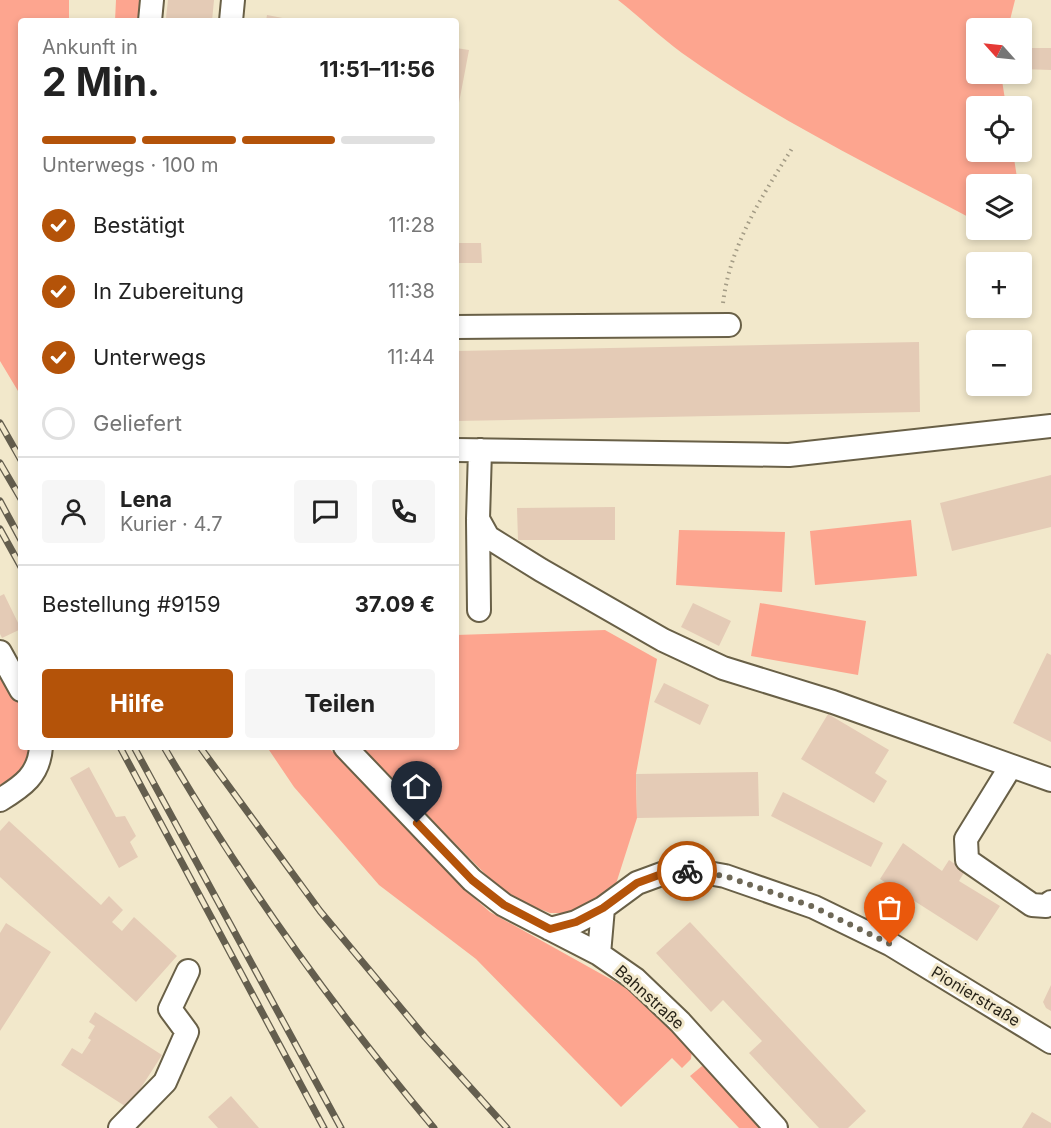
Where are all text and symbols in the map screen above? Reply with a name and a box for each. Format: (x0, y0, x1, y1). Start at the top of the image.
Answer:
north arrow (966, 18, 1032, 84)
map controls (966, 18, 1032, 396)
text: Ankunft in (42, 35, 138, 59)
text: 11:51–11:56 (319, 56, 435, 82)
text: 2 Min. (42, 58, 160, 105)
button: locate (966, 96, 1032, 162)
text: Unterwegs · 100 m (42, 153, 218, 177)
button: layers (966, 174, 1032, 240)
icon: check (42, 209, 75, 242)
text: Bestätigt (93, 212, 185, 238)
text: 11:28 (388, 213, 435, 237)
button: + (966, 252, 1032, 318)
icon: check (42, 275, 75, 308)
text: In Zubereitung (93, 278, 244, 304)
text: 11:38 (388, 279, 435, 303)
button: − (966, 330, 1032, 396)
icon: check (42, 341, 75, 374)
text: Unterwegs (93, 344, 206, 370)
text: 11:44 (387, 345, 435, 369)
text: Geliefert (93, 410, 182, 436)
button: person (42, 480, 105, 543)
button: chat (294, 480, 357, 543)
button: phone (372, 480, 435, 543)
text: Lena (120, 486, 172, 512)
text: Kurier · 4.7 (120, 512, 223, 536)
text: Bestellung #9159 (42, 591, 221, 617)
text: 37.09 € (355, 591, 435, 617)
button: Hilfe (42, 669, 233, 738)
button: Teilen (245, 669, 435, 738)
pin (391, 761, 442, 823)
icon: home (400, 770, 433, 803)
courier (657, 841, 717, 901)
icon: bike (671, 855, 704, 888)
pin (864, 882, 915, 944)
icon: bag (873, 891, 906, 924)
street label: Bahnstraße (611, 961, 689, 1033)
street label: Pionierstraße (928, 962, 1024, 1030)

